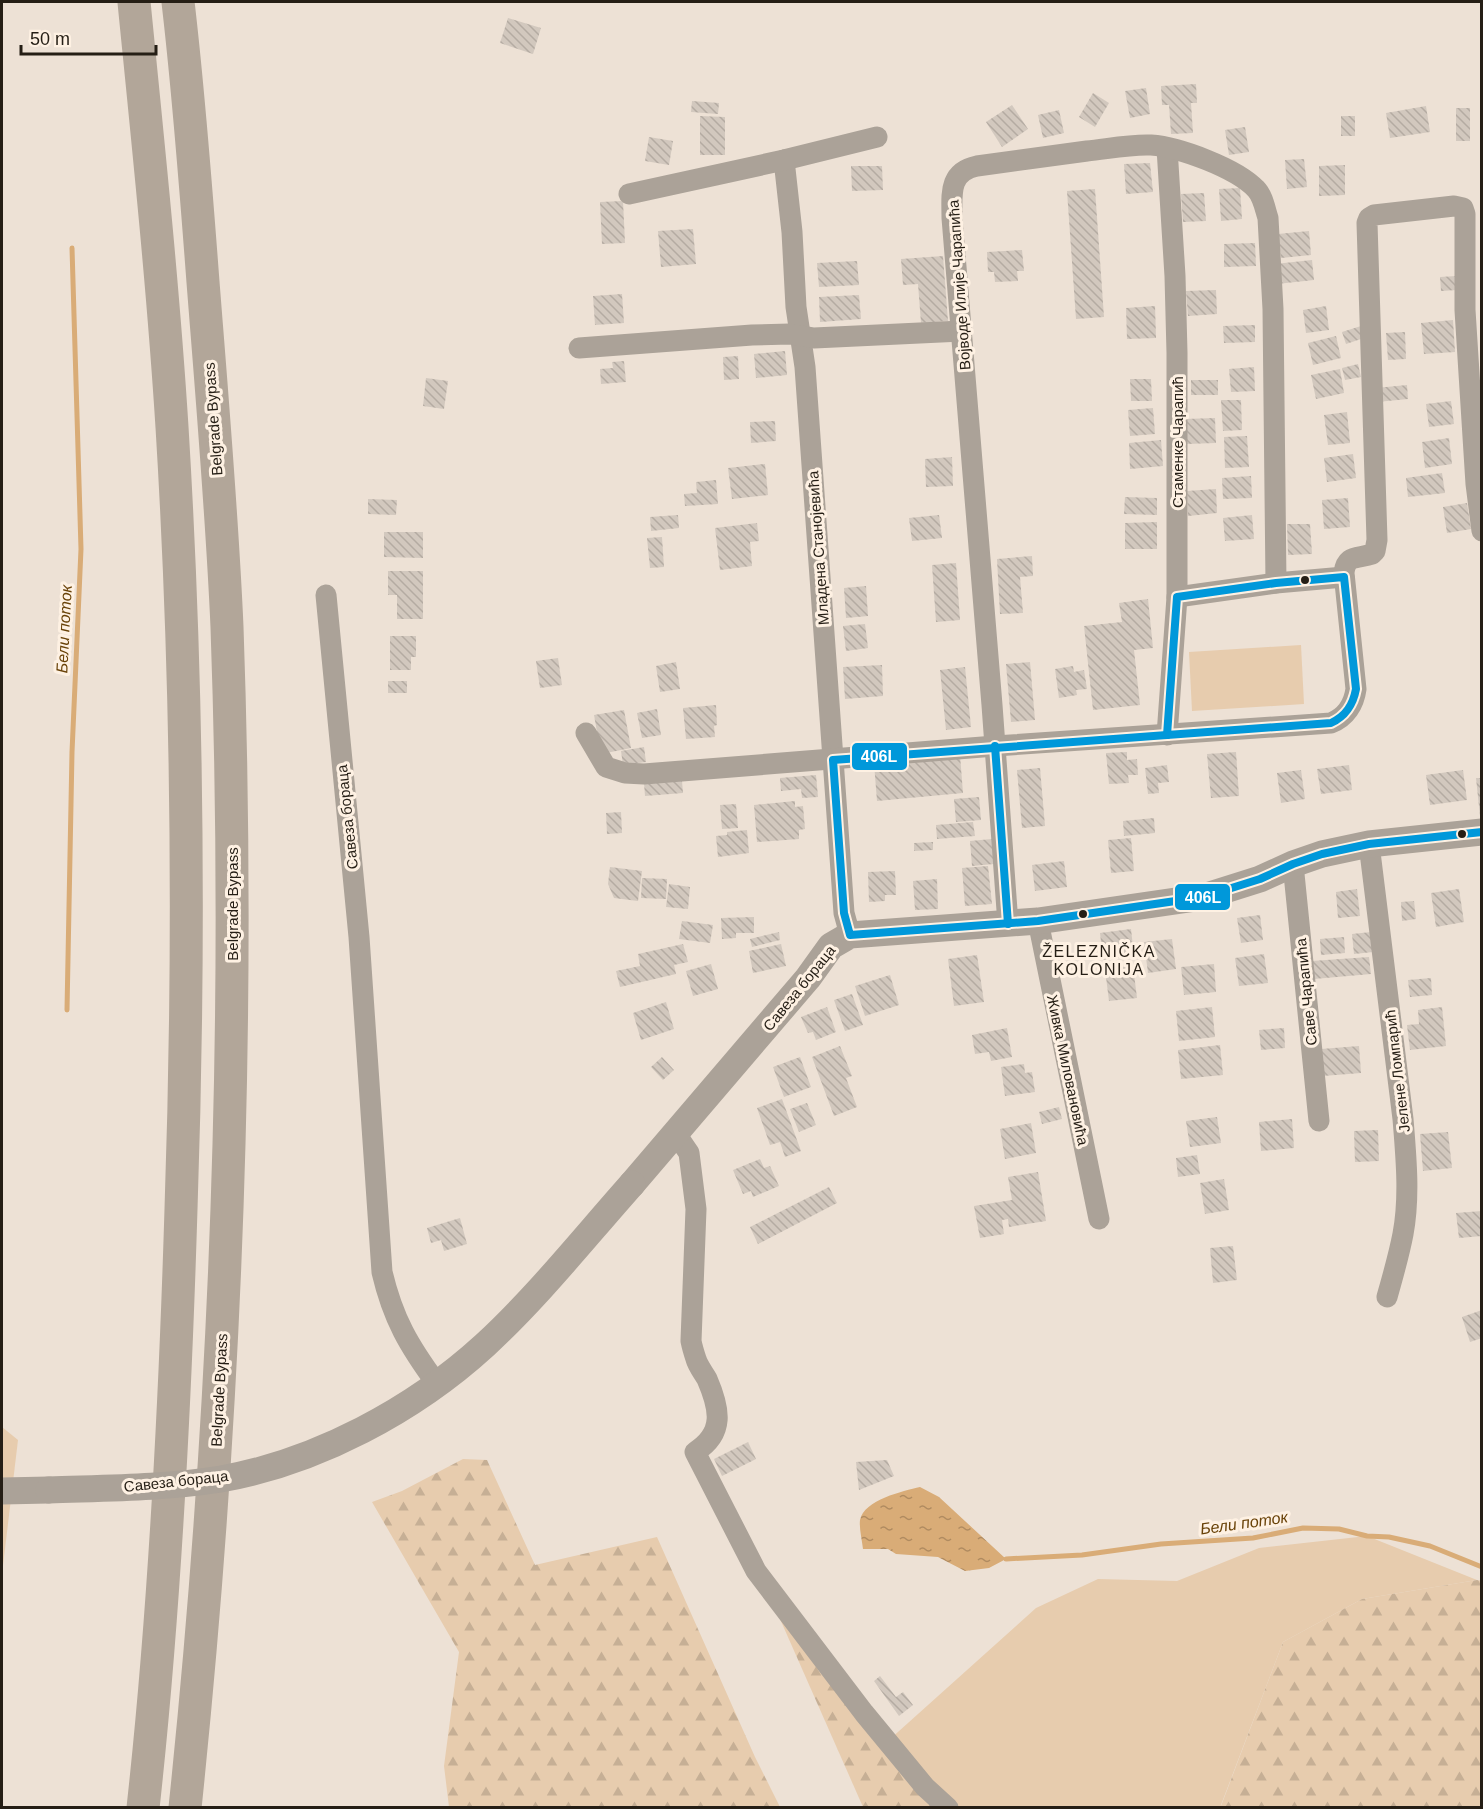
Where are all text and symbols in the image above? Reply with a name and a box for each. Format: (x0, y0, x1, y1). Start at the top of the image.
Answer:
scale bar (21, 18, 156, 56)
text: 50 m (30, 29, 70, 49)
street label: Војводе Илије Чарапића (945, 199, 973, 371)
street label: Belgrade Bypass (201, 362, 225, 476)
street label: Стаменке Чарапић (1169, 376, 1186, 508)
street label: Младена Станојевића (804, 470, 832, 626)
unlabelled marker (1299, 574, 1311, 586)
water label: Бели поток (53, 583, 75, 674)
line badge: 406L (851, 742, 908, 771)
text: 406L (861, 748, 897, 765)
street label: Савеза бораца (333, 763, 361, 870)
unlabelled marker (1456, 828, 1468, 840)
street label: Belgrade Bypass (224, 847, 241, 961)
line badge: 406L (1174, 883, 1231, 911)
text: 406L (1185, 889, 1221, 906)
unlabelled marker (1077, 908, 1089, 920)
street label: Саве Чарапића (1292, 937, 1320, 1047)
street label: Савеза бораца (759, 941, 839, 1034)
district label: ŽELEZNIČKA KOLONIJA (1042, 942, 1156, 978)
street label: Живка Миловановића (1044, 993, 1092, 1147)
street label: Јелене Ломпарић (1381, 1009, 1413, 1133)
street label: Belgrade Bypass (208, 1333, 230, 1447)
street label: Савеза бораца (123, 1467, 230, 1495)
water label: Бели поток (1199, 1508, 1290, 1538)

